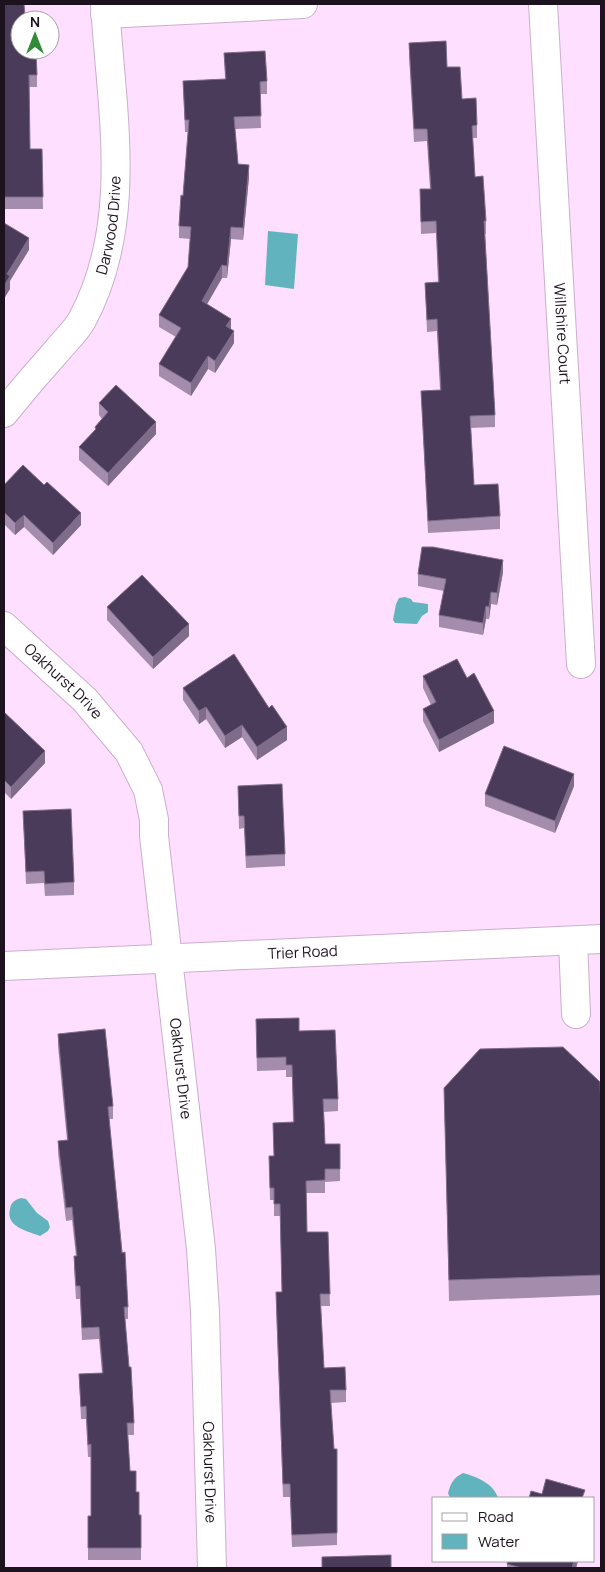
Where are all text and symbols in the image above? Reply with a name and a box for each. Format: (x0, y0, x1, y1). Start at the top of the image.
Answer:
north arrow (10, 10, 60, 60)
text: N (30, 12, 40, 31)
street label: Darwood Drive (91, 175, 126, 277)
street label: Willshire Court (549, 282, 576, 385)
street label: Oakhurst Drive (20, 638, 108, 723)
street label: Trier Road (267, 940, 338, 964)
street label: Oakhurst Drive (165, 1017, 197, 1120)
street label: Oakhurst Drive (198, 1421, 222, 1524)
legend (432, 1497, 595, 1562)
text: Road (478, 1506, 514, 1527)
text: Water (478, 1531, 520, 1552)

